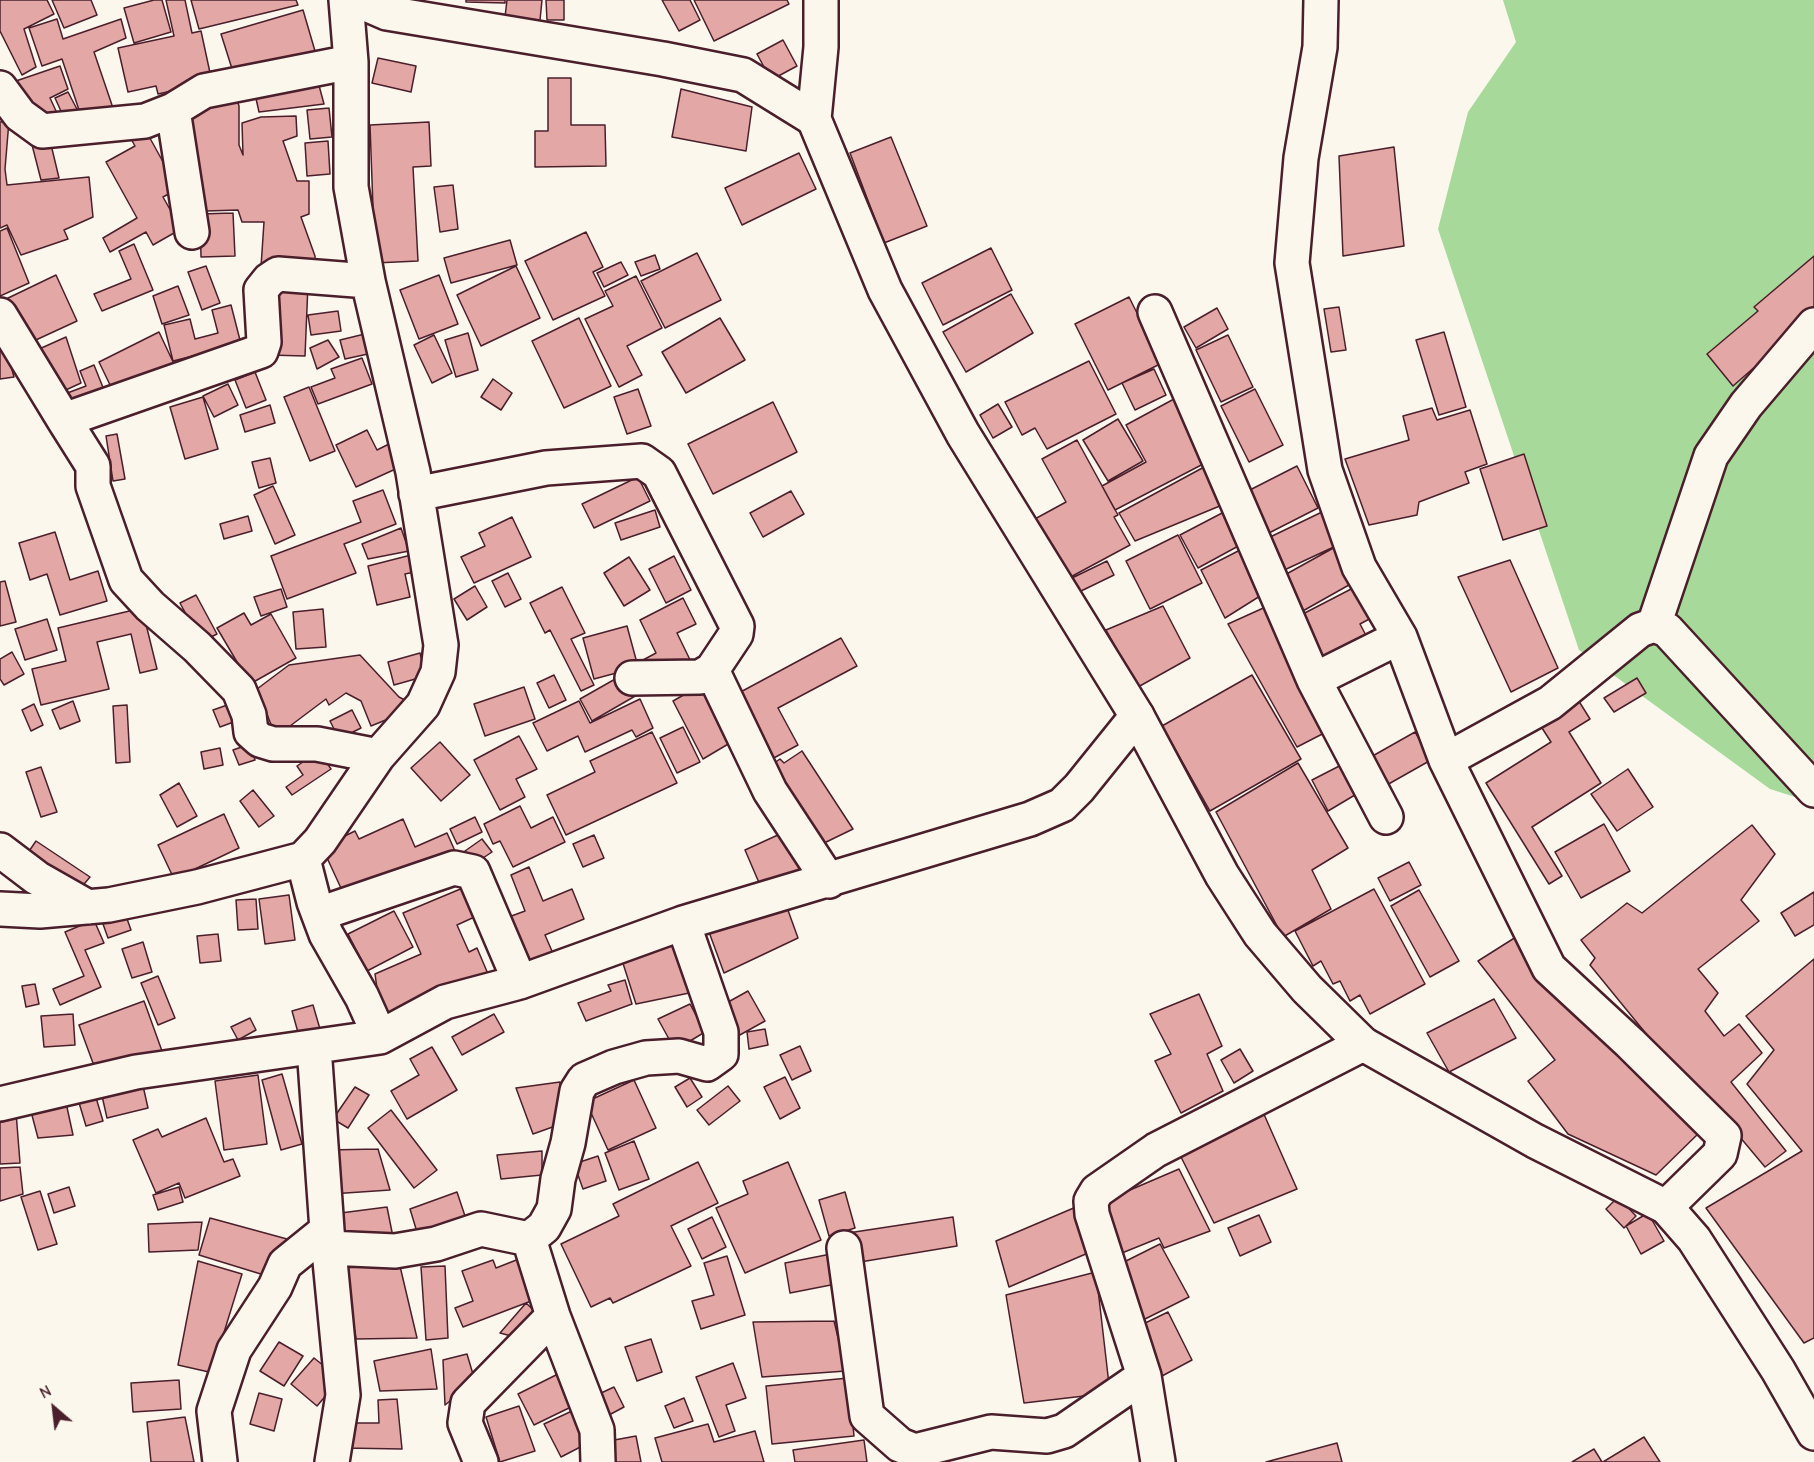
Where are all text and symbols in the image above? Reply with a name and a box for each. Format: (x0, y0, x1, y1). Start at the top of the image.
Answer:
north arrow (24, 1378, 84, 1438)
text: N (37, 1382, 54, 1403)

